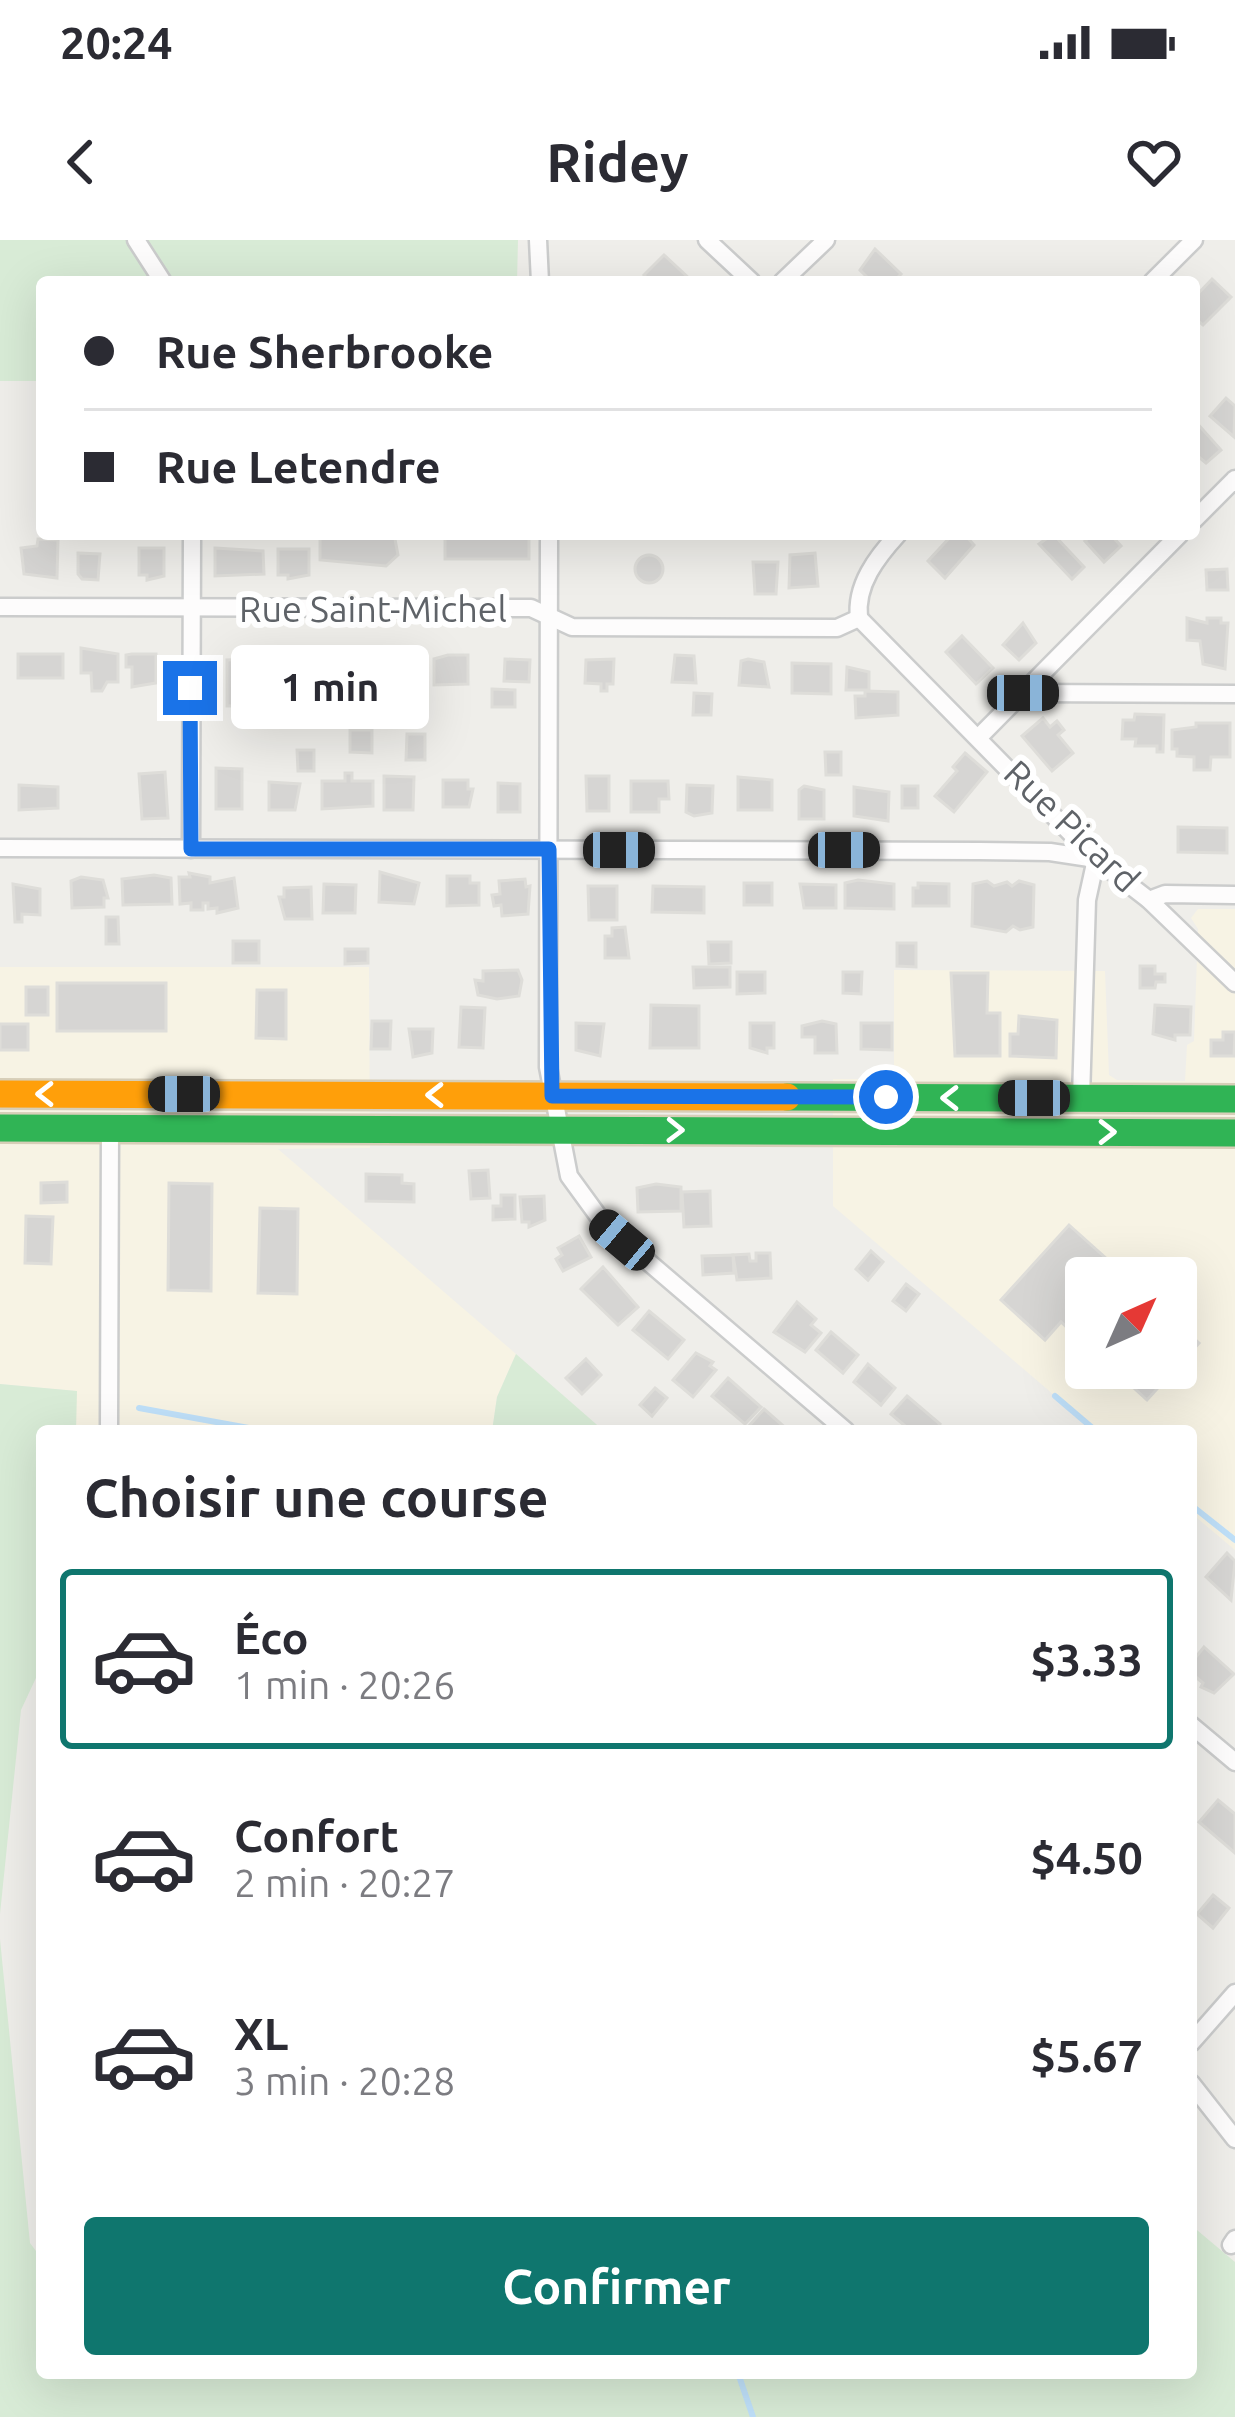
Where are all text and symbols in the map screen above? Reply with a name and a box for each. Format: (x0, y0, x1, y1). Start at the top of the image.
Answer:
text: 20:24 (60, 17, 173, 68)
icon: back (48, 129, 114, 195)
icon: heart (1121, 129, 1187, 195)
text: Ridey (546, 132, 689, 192)
text: Rue Sherbrooke (156, 326, 493, 377)
text: Rue Letendre (156, 441, 441, 492)
street label: Rue Saint-Michel (239, 588, 507, 629)
callout: 1 min (232, 646, 430, 730)
route end (163, 661, 217, 715)
text: 1 min (281, 665, 379, 708)
car (987, 675, 1059, 711)
street label: Rue Picard (997, 751, 1148, 900)
car (583, 832, 655, 868)
car (808, 832, 880, 868)
route start (859, 1070, 913, 1124)
car (148, 1076, 220, 1112)
car (998, 1080, 1070, 1116)
one-way arrow (35, 1081, 53, 1107)
one-way arrow (425, 1082, 443, 1108)
one-way arrow (940, 1085, 958, 1111)
one-way arrow (666, 1116, 685, 1142)
one-way arrow (1099, 1119, 1117, 1145)
car (583, 1203, 661, 1277)
north arrow (1065, 1257, 1197, 1389)
map controls (1065, 1257, 1197, 1389)
text: Choisir une course (84, 1467, 549, 1527)
icon: car (90, 1605, 198, 1713)
text: Éco (234, 1612, 309, 1663)
text: $3.33 (1030, 1634, 1143, 1685)
text: 1 min · 20:26 (234, 1663, 455, 1706)
icon: car (90, 1803, 198, 1911)
text: Confort (234, 1810, 399, 1861)
text: $4.50 (1030, 1832, 1143, 1883)
text: 2 min · 20:27 (234, 1861, 455, 1904)
icon: car (90, 2001, 198, 2109)
text: XL (234, 2008, 288, 2059)
text: $5.67 (1030, 2030, 1143, 2081)
text: 3 min · 20:28 (234, 2059, 455, 2102)
button: Confirmer (84, 2217, 1149, 2355)

